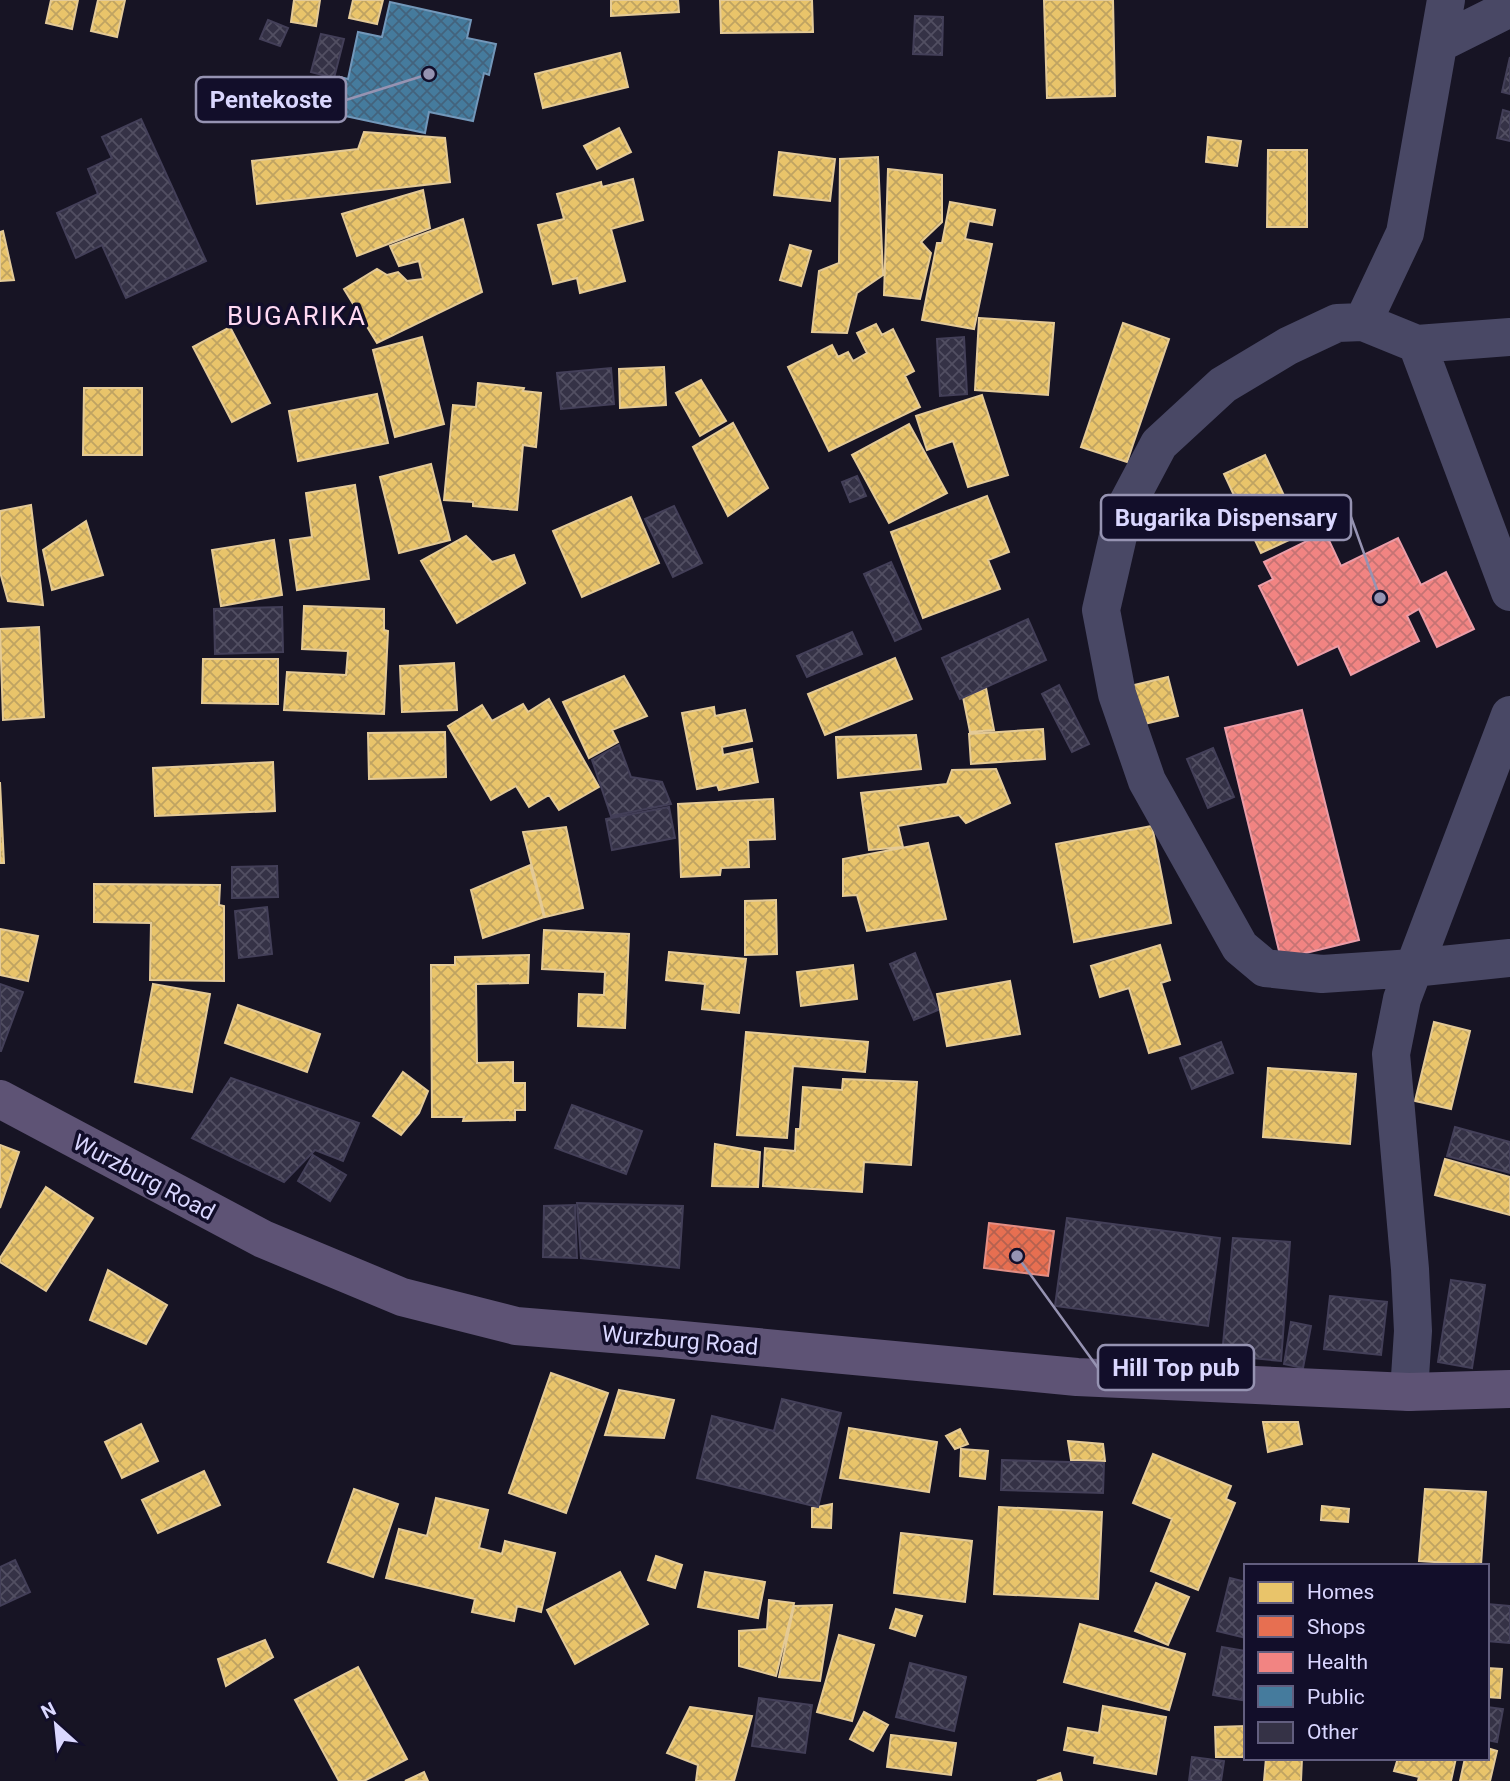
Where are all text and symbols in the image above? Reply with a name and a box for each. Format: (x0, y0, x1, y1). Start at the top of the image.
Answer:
callout: Pentekoste (196, 77, 346, 122)
text: Pentekoste (210, 86, 332, 114)
district label: BUGARIKA (227, 301, 367, 331)
callout: Bugarika Dispensary (1101, 495, 1351, 540)
text: Bugarika Dispensary (1115, 504, 1338, 532)
street label: Wurzburg Road (68, 1129, 219, 1226)
street label: Wurzburg Road (601, 1320, 759, 1361)
callout: Hill Top pub (1098, 1345, 1254, 1390)
text: Hill Top pub (1112, 1354, 1240, 1382)
legend (1244, 1564, 1489, 1760)
text: Homes (1307, 1580, 1374, 1604)
text: Shops (1307, 1615, 1366, 1639)
text: Health (1307, 1650, 1368, 1674)
text: Public (1307, 1685, 1365, 1709)
north arrow (21, 1690, 91, 1760)
text: N (37, 1697, 60, 1724)
text: Other (1307, 1720, 1358, 1744)

